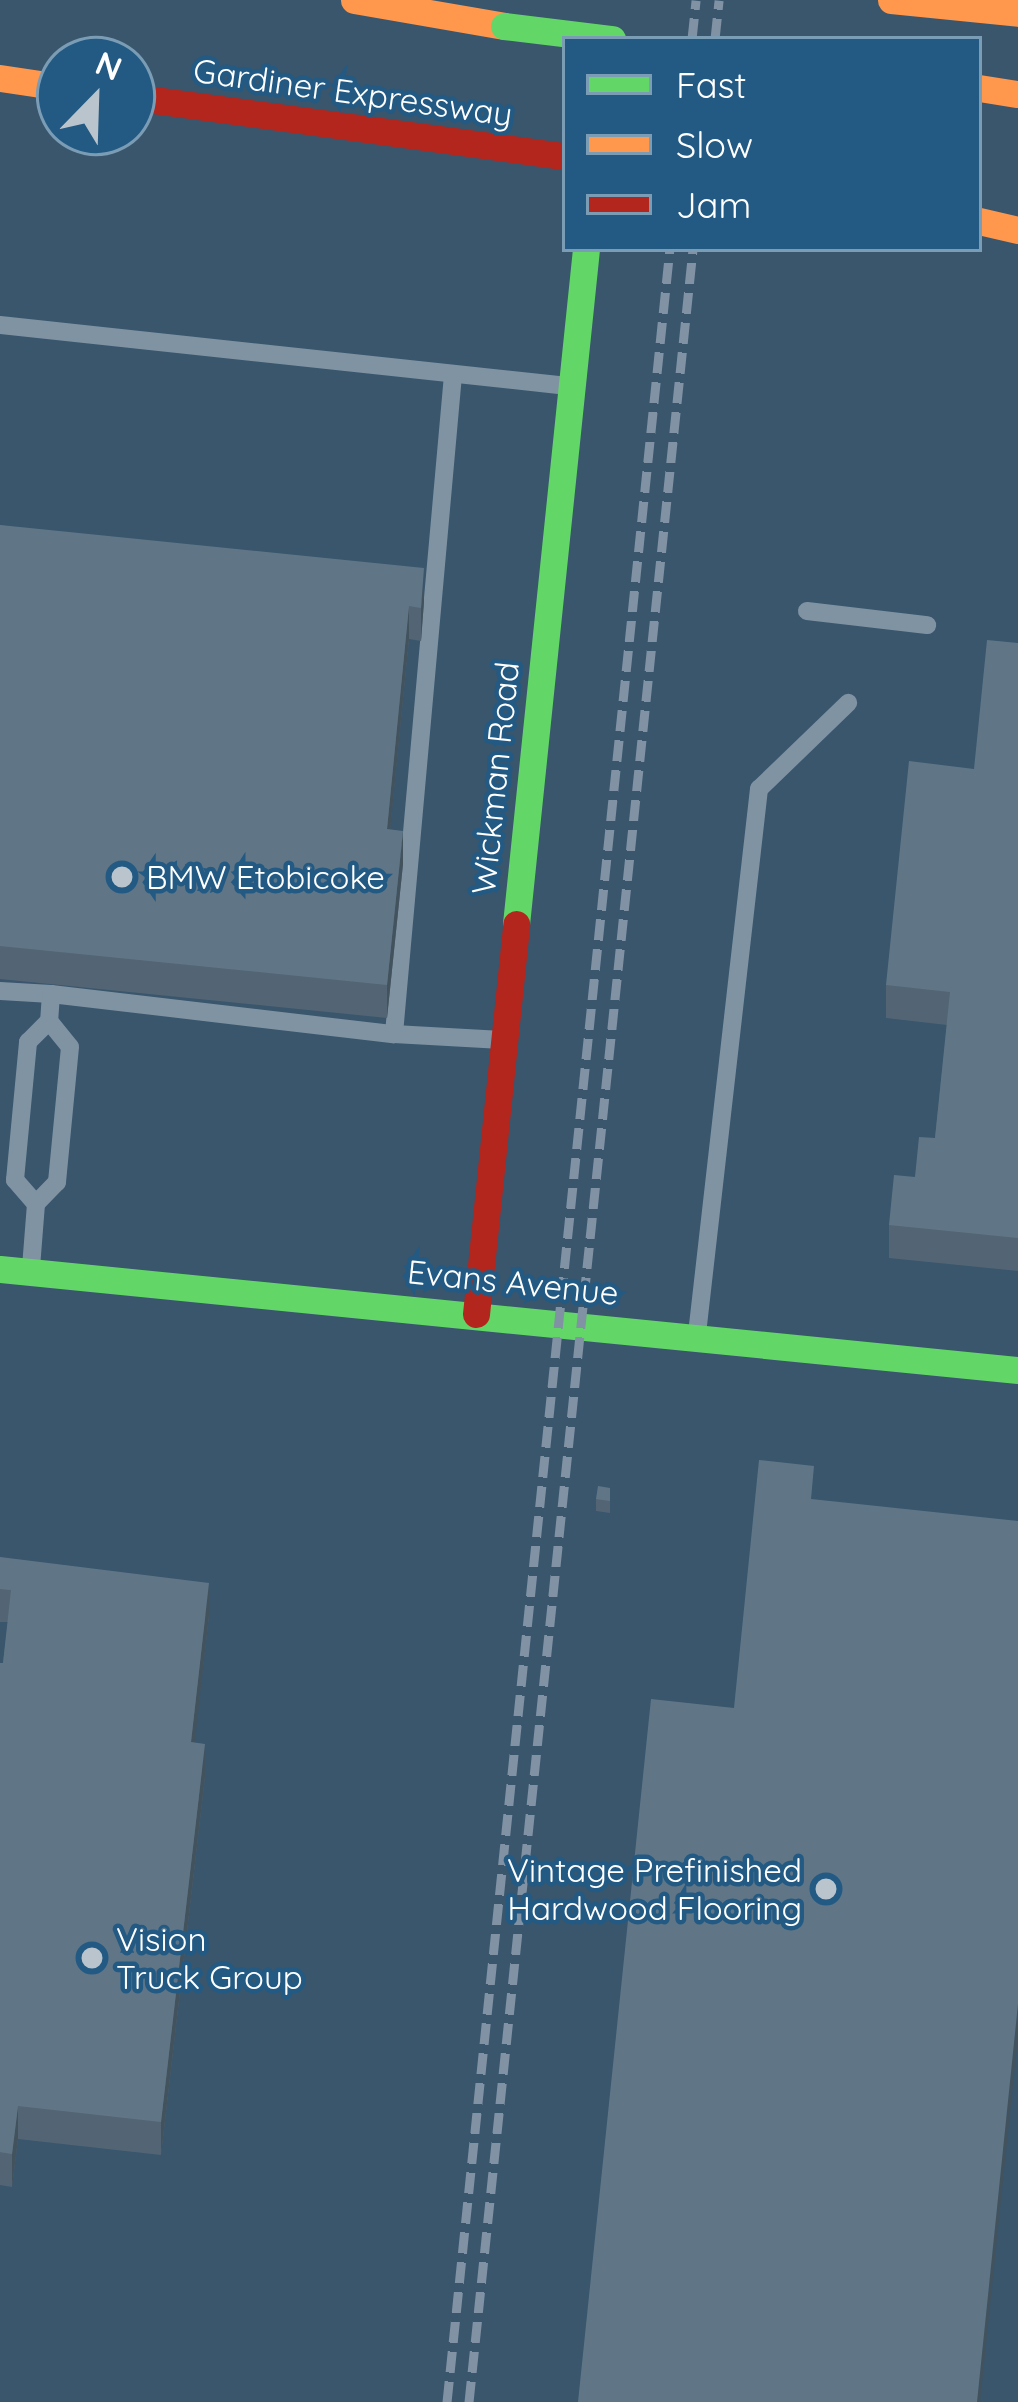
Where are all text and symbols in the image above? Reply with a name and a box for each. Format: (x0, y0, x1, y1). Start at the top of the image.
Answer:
north arrow (36, 36, 156, 156)
legend (562, 36, 982, 252)
text: N (90, 42, 128, 89)
street label: Gardiner Expressway (191, 50, 515, 134)
text: Fast (676, 62, 747, 107)
text: Slow (676, 122, 753, 167)
text: Jam (676, 182, 751, 227)
street label: Wickman Road (463, 660, 527, 896)
place label: BMW Etobicoke (146, 857, 385, 897)
marker: BMW Etobicoke (109, 864, 135, 890)
street label: Evans Avenue (405, 1251, 621, 1313)
place label: Vintage Prefinished Hardwood Flooring (507, 1850, 802, 1928)
marker: Vintage Prefinished Hardwood Flooring (813, 1876, 839, 1902)
place label: Vision Truck Group (116, 1919, 303, 1997)
marker: Vision Truck Group (79, 1945, 105, 1971)

